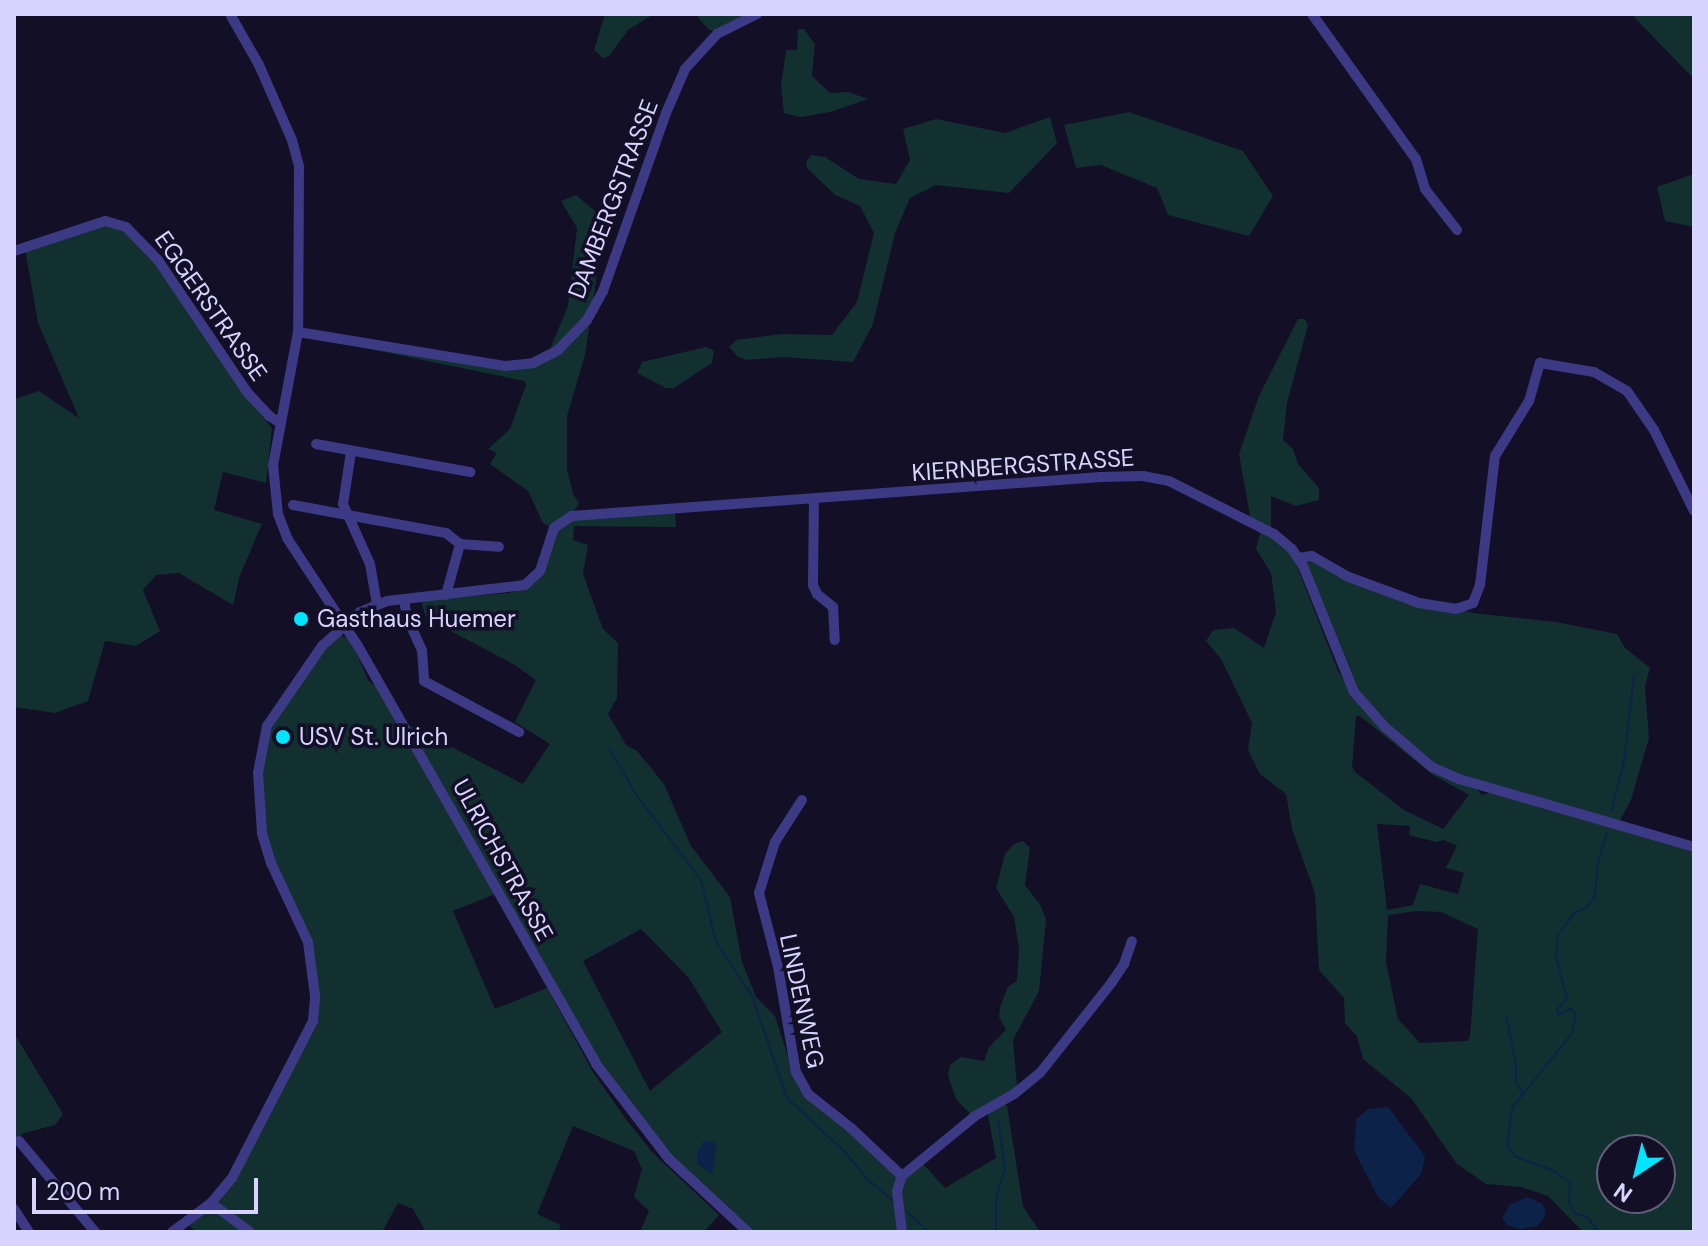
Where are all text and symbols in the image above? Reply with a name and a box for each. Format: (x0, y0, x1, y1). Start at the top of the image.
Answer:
street label: DAMBERGSTRASSE (562, 96, 664, 302)
street label: EGGERSTRASSE (149, 226, 273, 386)
street label: KIERNBERGSTRASSE (911, 443, 1135, 487)
place label: Gasthaus Huemer (317, 605, 516, 633)
marker: Gasthaus Huemer (292, 610, 310, 628)
place label: USV St. Ulrich (299, 723, 448, 751)
marker: USV St. Ulrich (274, 728, 292, 746)
street label: ULRICHSTRASSE (447, 774, 559, 946)
street label: LINDENWEG (774, 931, 830, 1071)
north arrow (1596, 1134, 1676, 1214)
scale bar (36, 1162, 262, 1212)
text: 200 m (46, 1176, 120, 1207)
text: N (1608, 1176, 1638, 1209)

